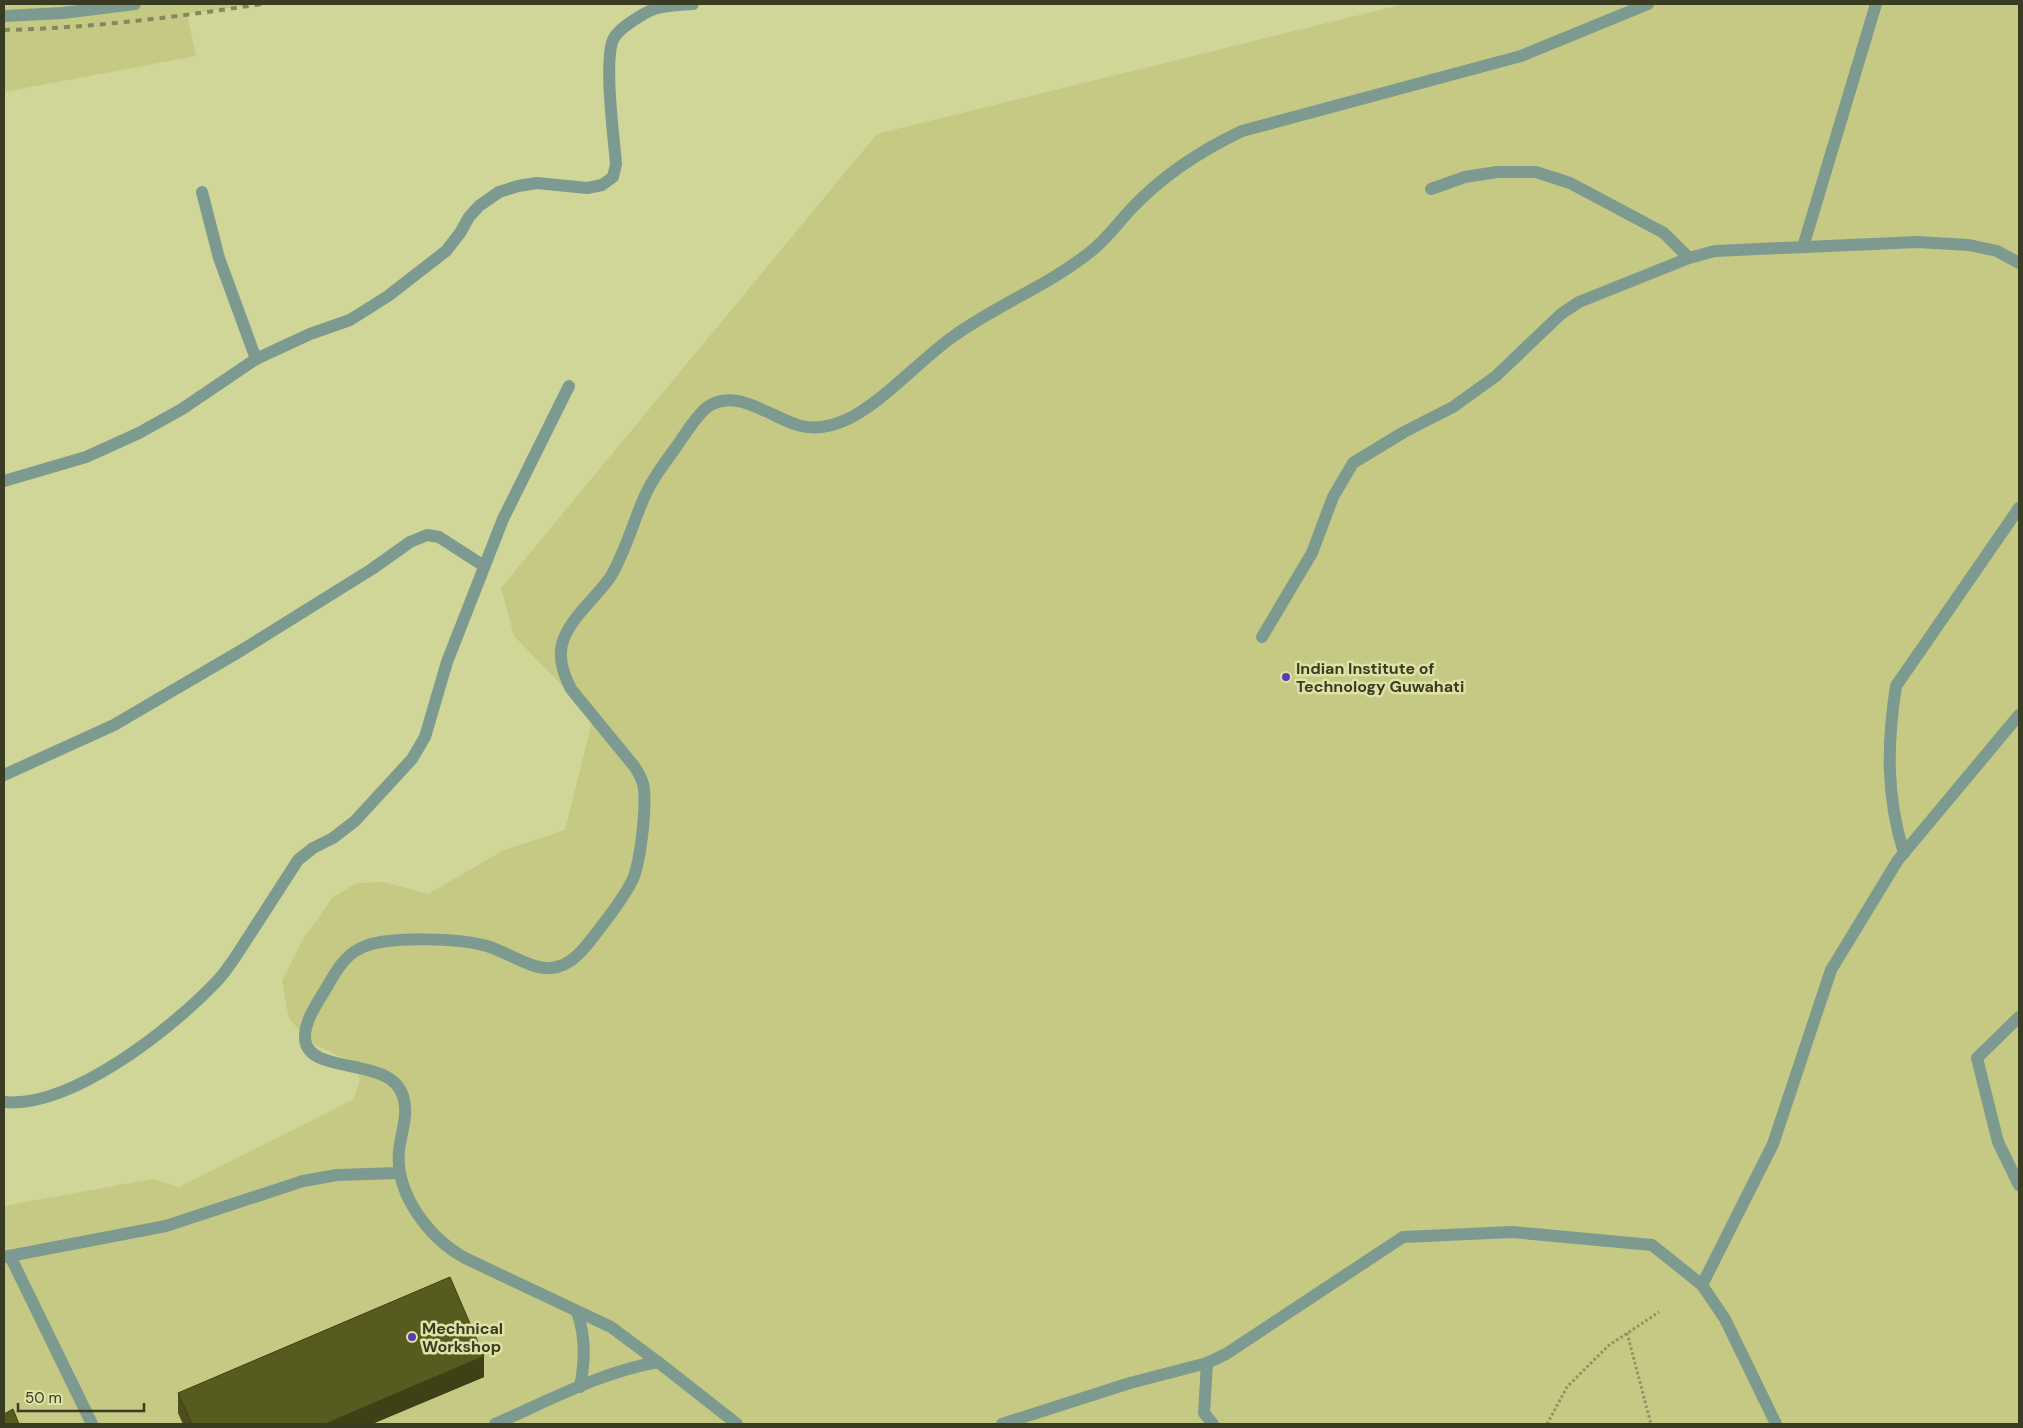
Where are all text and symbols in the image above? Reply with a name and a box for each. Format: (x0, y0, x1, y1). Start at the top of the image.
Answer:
place label: Indian Institute of Technology Guwahati (1296, 658, 1464, 697)
marker: Indian Institute of Technology Guwahati (1280, 671, 1292, 683)
place label: Mechnical Workshop (422, 1318, 503, 1357)
marker: Mechnical Workshop (406, 1331, 418, 1343)
scale bar (18, 1380, 144, 1412)
text: 50 m (25, 1388, 62, 1408)

